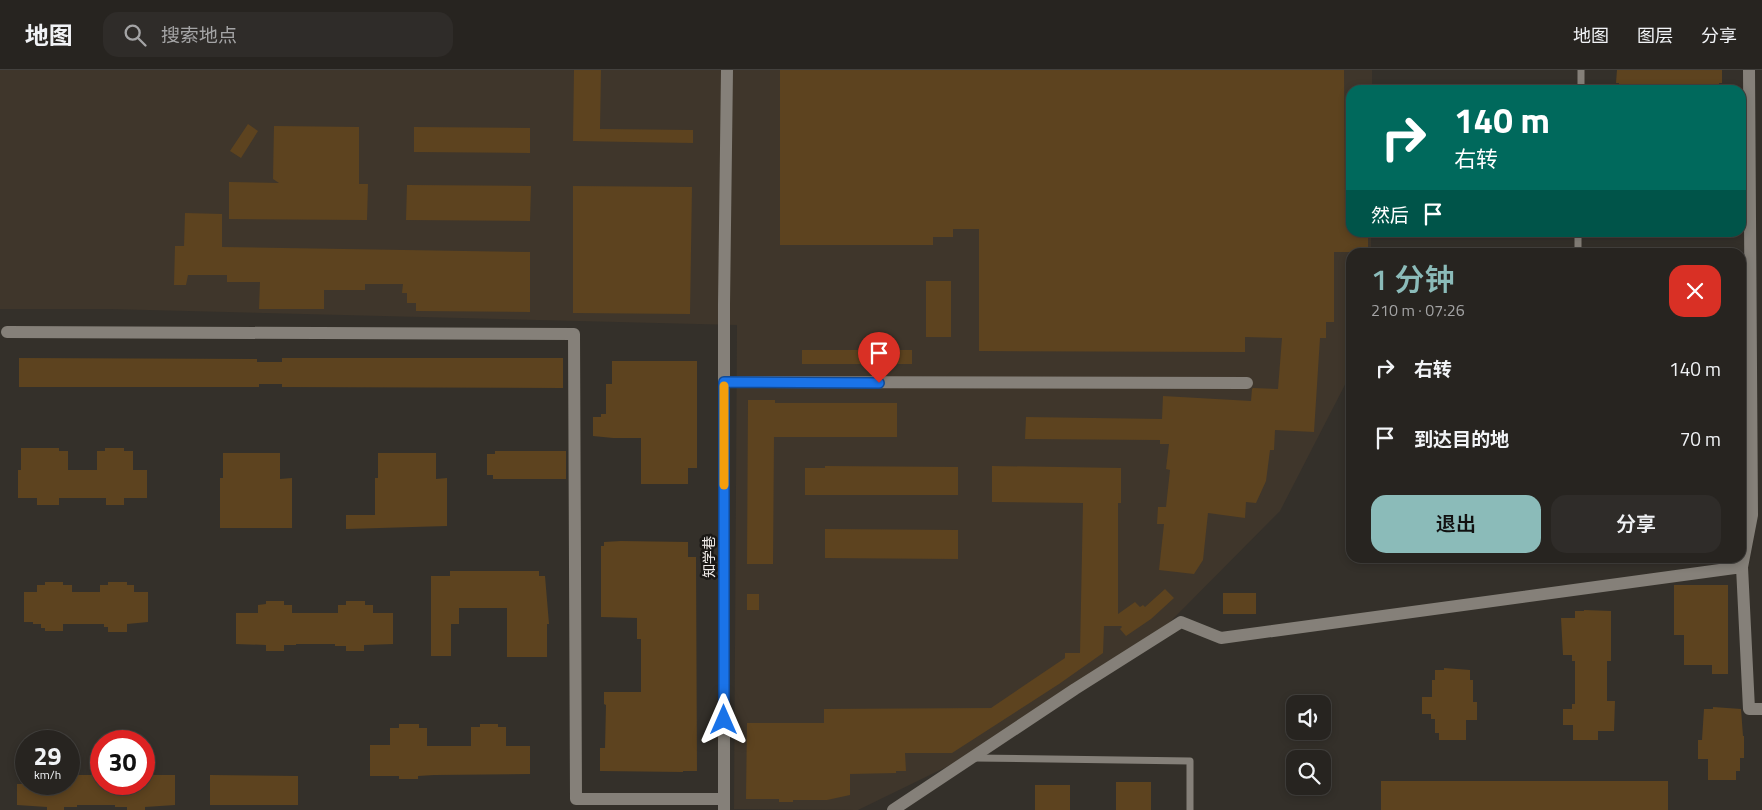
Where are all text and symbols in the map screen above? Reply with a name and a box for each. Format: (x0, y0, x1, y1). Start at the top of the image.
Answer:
search box (103, 12, 453, 57)
text: 地图 (25, 17, 73, 53)
text: 搜索地点 (161, 20, 237, 49)
icon: search (121, 21, 149, 49)
text: 地图 (1573, 22, 1609, 49)
text: 图层 (1637, 22, 1673, 49)
text: 分享 (1701, 22, 1737, 49)
text: 140 m (1454, 93, 1550, 147)
icon: right (1371, 105, 1436, 170)
text: 右转 (1454, 142, 1498, 176)
text: 然后 (1371, 200, 1409, 229)
icon: arrive (1419, 200, 1447, 228)
text: 1 分钟 (1371, 256, 1454, 302)
button: close (1669, 265, 1721, 317)
text: 210 m · 07:26 (1371, 298, 1465, 322)
pin (858, 332, 900, 383)
icon: arrive (865, 339, 893, 367)
icon: right (1371, 354, 1399, 382)
text: 右转 (1414, 354, 1452, 383)
text: 140 m (1669, 354, 1721, 383)
icon: arrive (1371, 424, 1399, 452)
text: 到达目的地 (1414, 424, 1509, 453)
text: 70 m (1680, 424, 1721, 453)
button: 退出 (1371, 495, 1541, 553)
button: 分享 (1551, 495, 1721, 553)
street label: 知学巷 (698, 536, 719, 578)
position arrow (697, 693, 749, 745)
map controls (1286, 695, 1331, 795)
button: sound (1286, 695, 1331, 740)
speed limit sign: 30 (90, 730, 155, 795)
text: 29 (33, 737, 62, 775)
button: search (1286, 750, 1331, 795)
text: km/h (34, 765, 61, 784)

